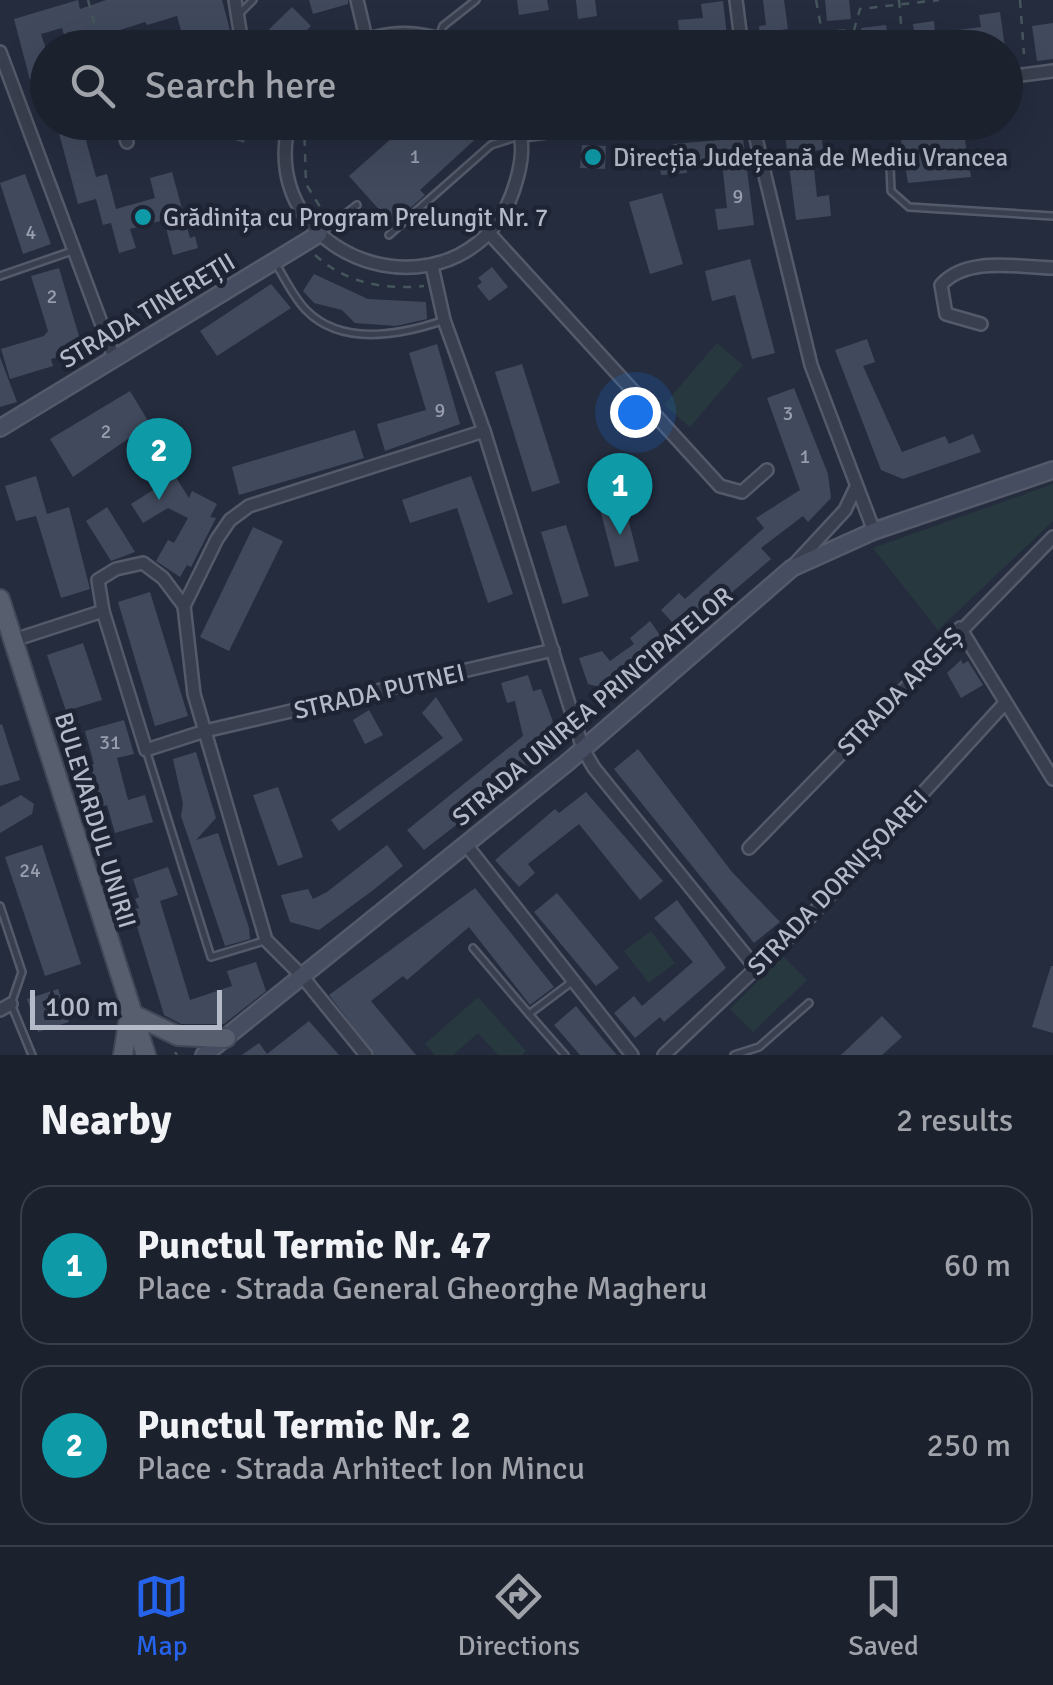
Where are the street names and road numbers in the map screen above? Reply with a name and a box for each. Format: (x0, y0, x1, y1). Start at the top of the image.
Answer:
street label: STRADA TINEREȚII (54, 246, 241, 375)
street label: STRADA UNIREA PRINCIPATELOR (446, 580, 739, 833)
street label: STRADA ARGEȘ (830, 621, 968, 762)
street label: STRADA PUTNEI (291, 657, 467, 726)
street label: BULEVARDUL UNIRII (48, 708, 143, 932)
street label: STRADA DORNIȘOAREI (741, 783, 934, 982)

